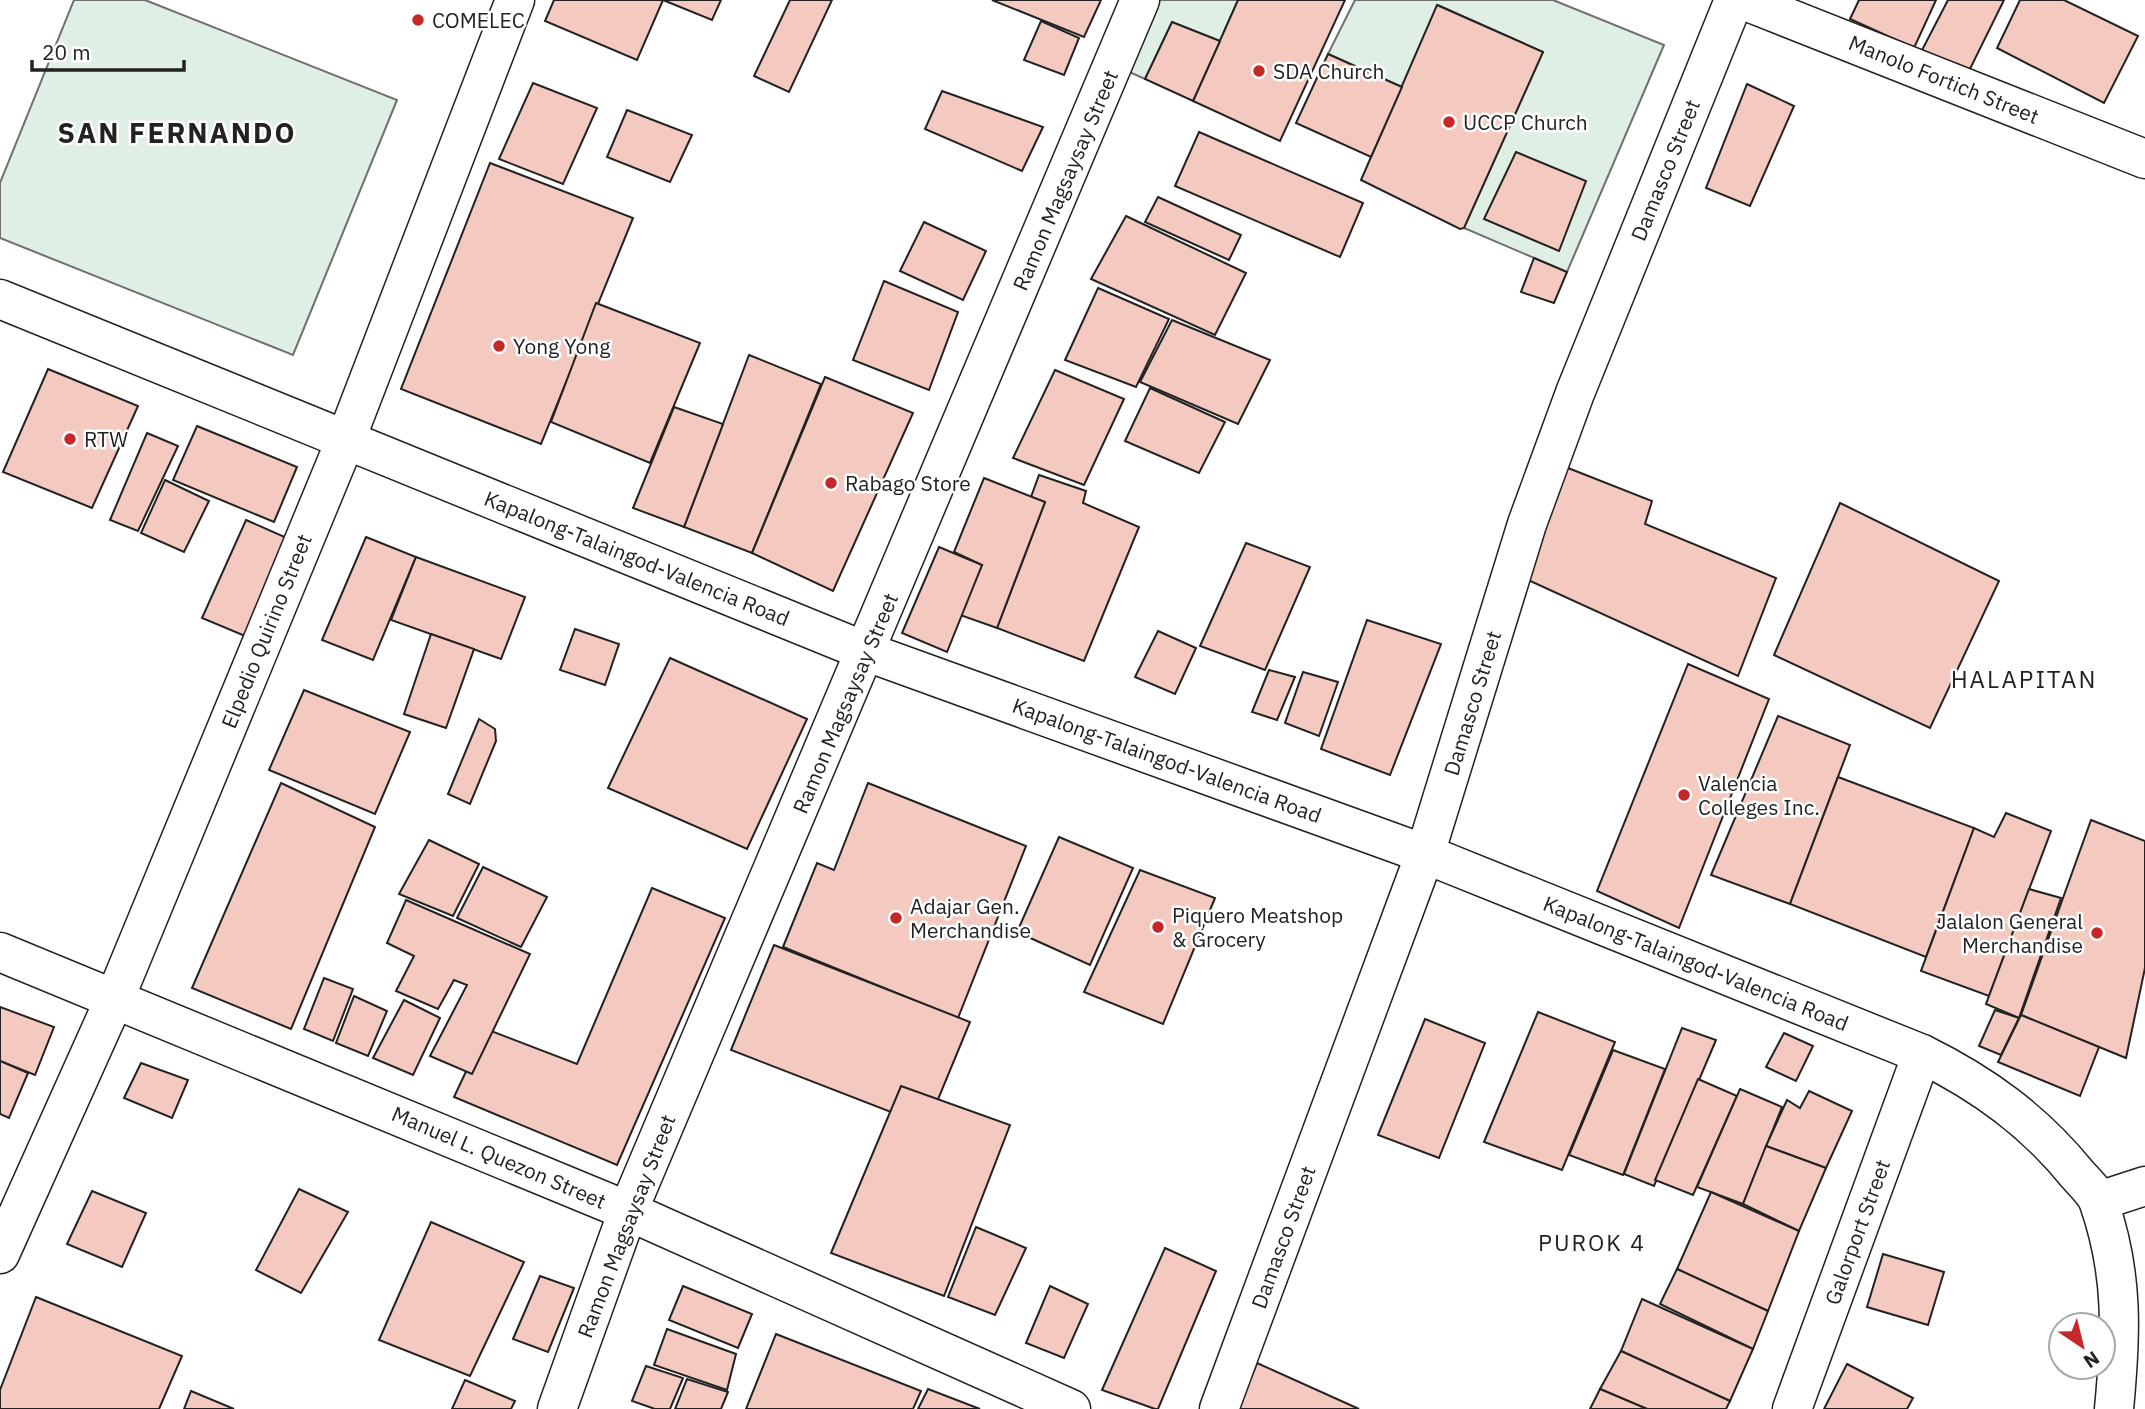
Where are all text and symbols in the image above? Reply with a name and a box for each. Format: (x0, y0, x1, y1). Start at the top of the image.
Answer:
place label: COMELEC (432, 6, 525, 34)
marker: COMELEC (410, 12, 426, 28)
scale bar (32, 28, 184, 72)
street label: Manolo Fortich Street (1845, 28, 2043, 130)
text: 20 m (42, 38, 91, 66)
place label: SDA Church (1273, 57, 1384, 85)
marker: SDA Church (1251, 63, 1267, 79)
street label: Ramon Magsaysay Street (1006, 66, 1124, 294)
street label: Damasco Street (1624, 95, 1706, 245)
place label: UCCP Church (1463, 108, 1588, 136)
district label: SAN FERNANDO (57, 114, 297, 151)
marker: UCCP Church (1441, 114, 1457, 130)
place label: Yong Yong (513, 332, 610, 360)
marker: Yong Yong (491, 338, 507, 354)
place label: RTW (84, 425, 128, 453)
marker: RTW (62, 431, 78, 447)
place label: Rabago Store (845, 469, 971, 497)
marker: Rabago Store (823, 475, 839, 491)
street label: Kapalong-Talaingod-Valencia Road (480, 484, 794, 632)
street label: Elpedio Quirino Street (214, 530, 318, 732)
street label: Ramon Magsaysay Street (786, 589, 904, 817)
street label: Damasco Street (1437, 627, 1507, 779)
district label: HALAPITAN (1951, 663, 2097, 695)
street label: Kapalong-Talaingod-Valencia Road (1009, 691, 1325, 829)
place label: Valencia Colleges Inc. (1698, 769, 1820, 821)
marker: Valencia Colleges Inc. (1676, 787, 1692, 803)
street label: Kapalong-Talaingod-Valencia Road (1539, 889, 1853, 1037)
place label: Adajar Gen. Merchandise (910, 892, 1031, 944)
place label: Piquero Meatshop & Grocery (1172, 901, 1343, 953)
place label: Jalalon General Merchandise (1936, 907, 2083, 959)
marker: Adajar Gen. Merchandise (888, 910, 904, 926)
marker: Piquero Meatshop & Grocery (1150, 919, 1166, 935)
marker: Jalalon General Merchandise (2089, 925, 2105, 941)
street label: Manuel L. Quezon Street (388, 1099, 610, 1215)
street label: Ramon Magsaysay Street (570, 1110, 682, 1342)
street label: Galorport Street (1818, 1155, 1896, 1309)
street label: Damasco Street (1244, 1162, 1322, 1312)
district label: PUROK 4 (1538, 1227, 1646, 1257)
north arrow (2047, 1311, 2117, 1381)
text: N (2079, 1346, 2104, 1374)

